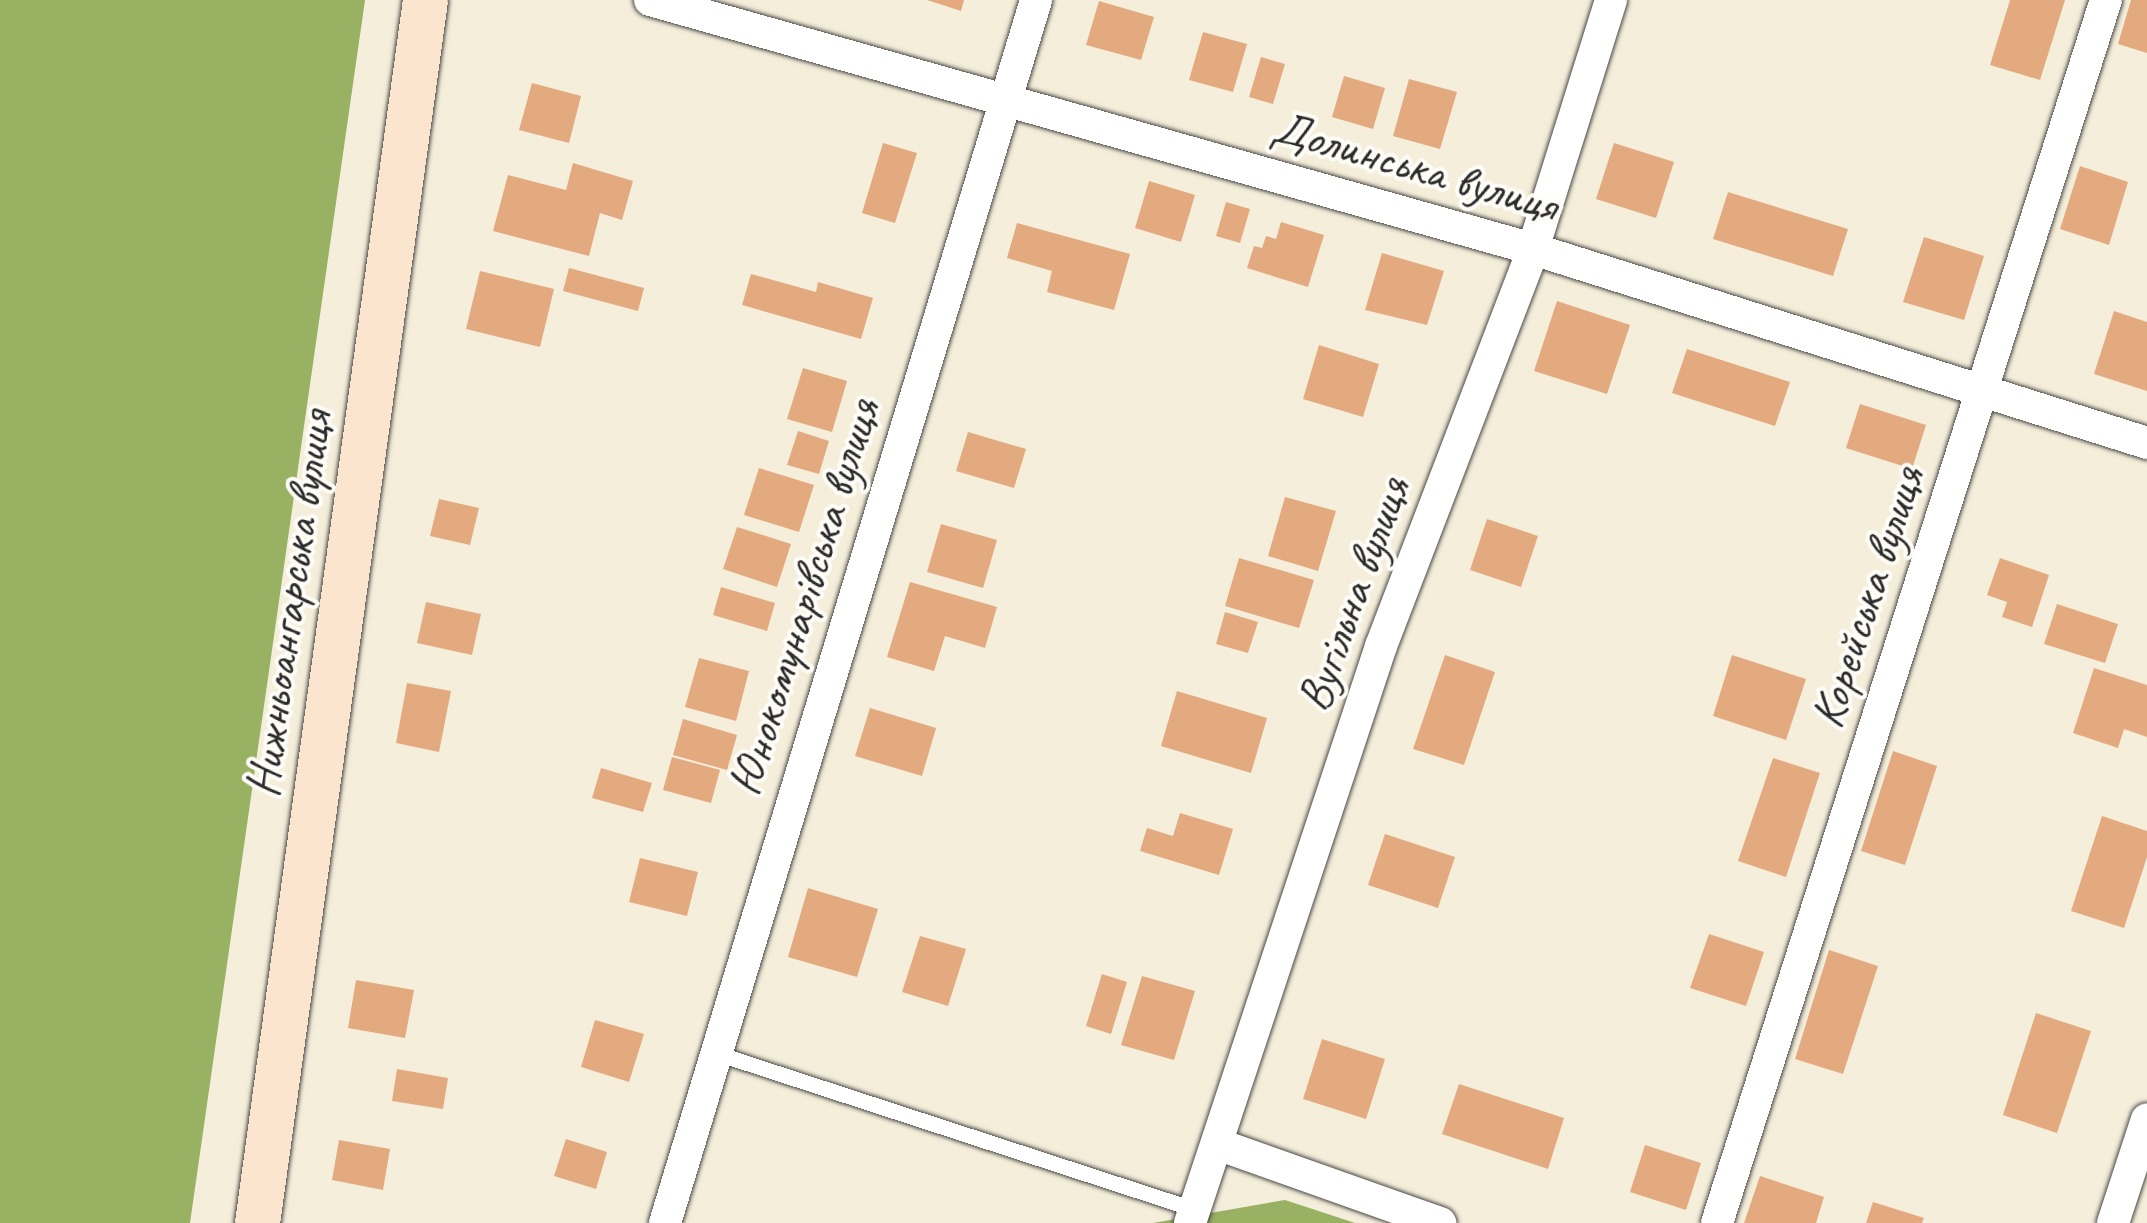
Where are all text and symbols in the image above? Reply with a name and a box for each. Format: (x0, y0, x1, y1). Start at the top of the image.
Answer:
street label: Долинська вулиця (1267, 98, 1563, 234)
street label: Юнокомунарівська вулиця (716, 391, 892, 803)
street label: Нижньоангарська вулиця (233, 405, 345, 803)
street label: Корейська вулиця (1797, 458, 1937, 736)
street label: Вугільна вулиця (1284, 468, 1422, 720)

